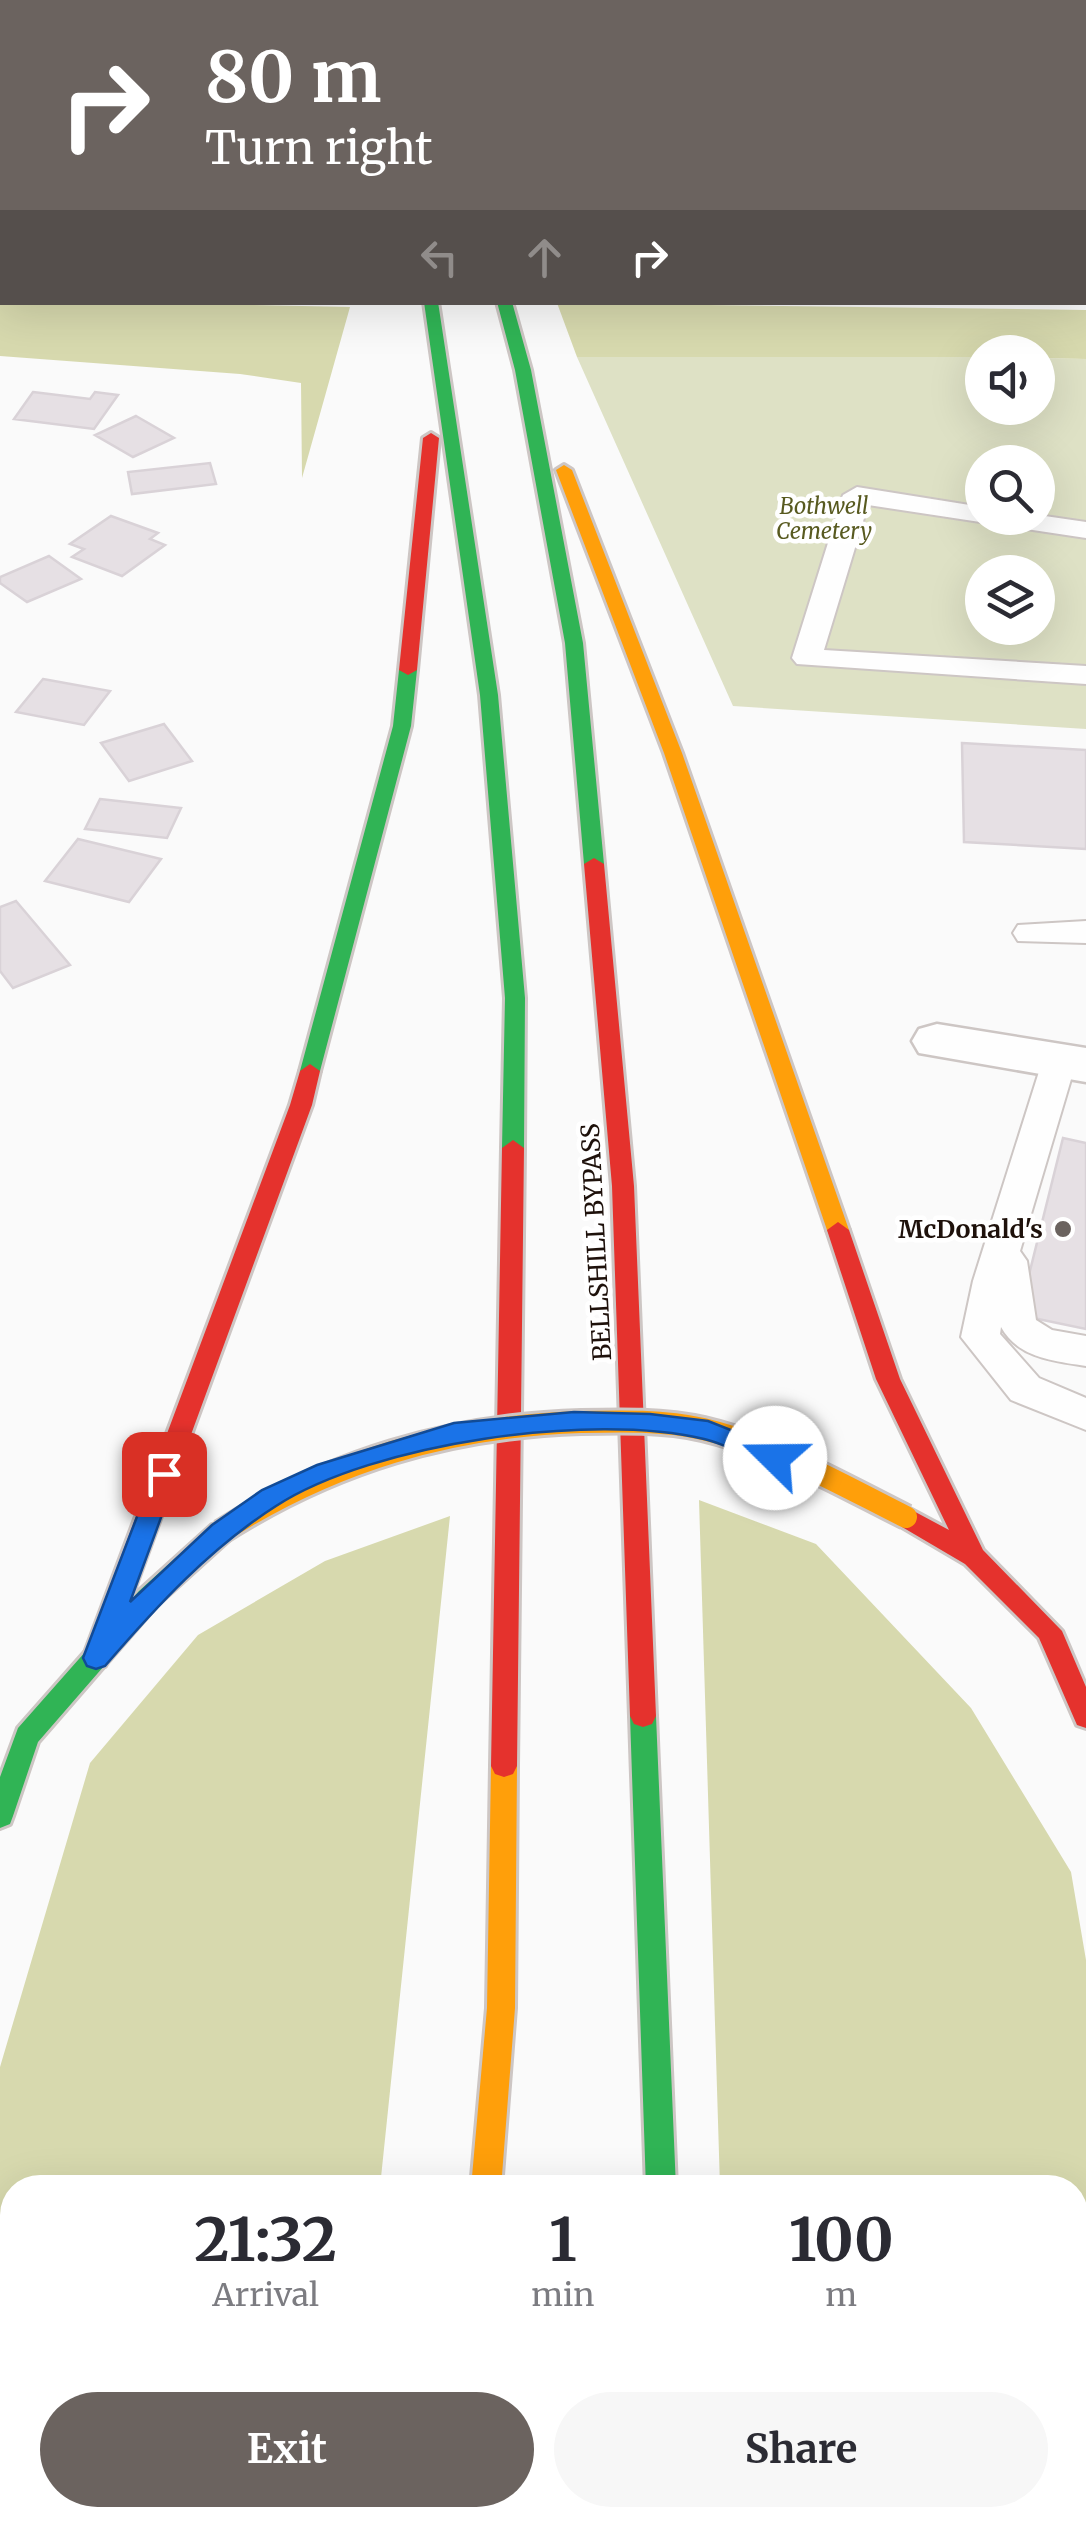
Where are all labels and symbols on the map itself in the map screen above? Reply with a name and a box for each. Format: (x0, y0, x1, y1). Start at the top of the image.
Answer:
park label: Bothwell Cemetery (776, 492, 872, 545)
street label: BELLSHILL BYPASS (574, 1123, 618, 1361)
place label: McDonald's (898, 1213, 1043, 1245)
marker: McDonald's (1052, 1218, 1074, 1240)
position arrow (723, 1406, 827, 1510)
pin (122, 1432, 207, 1517)

